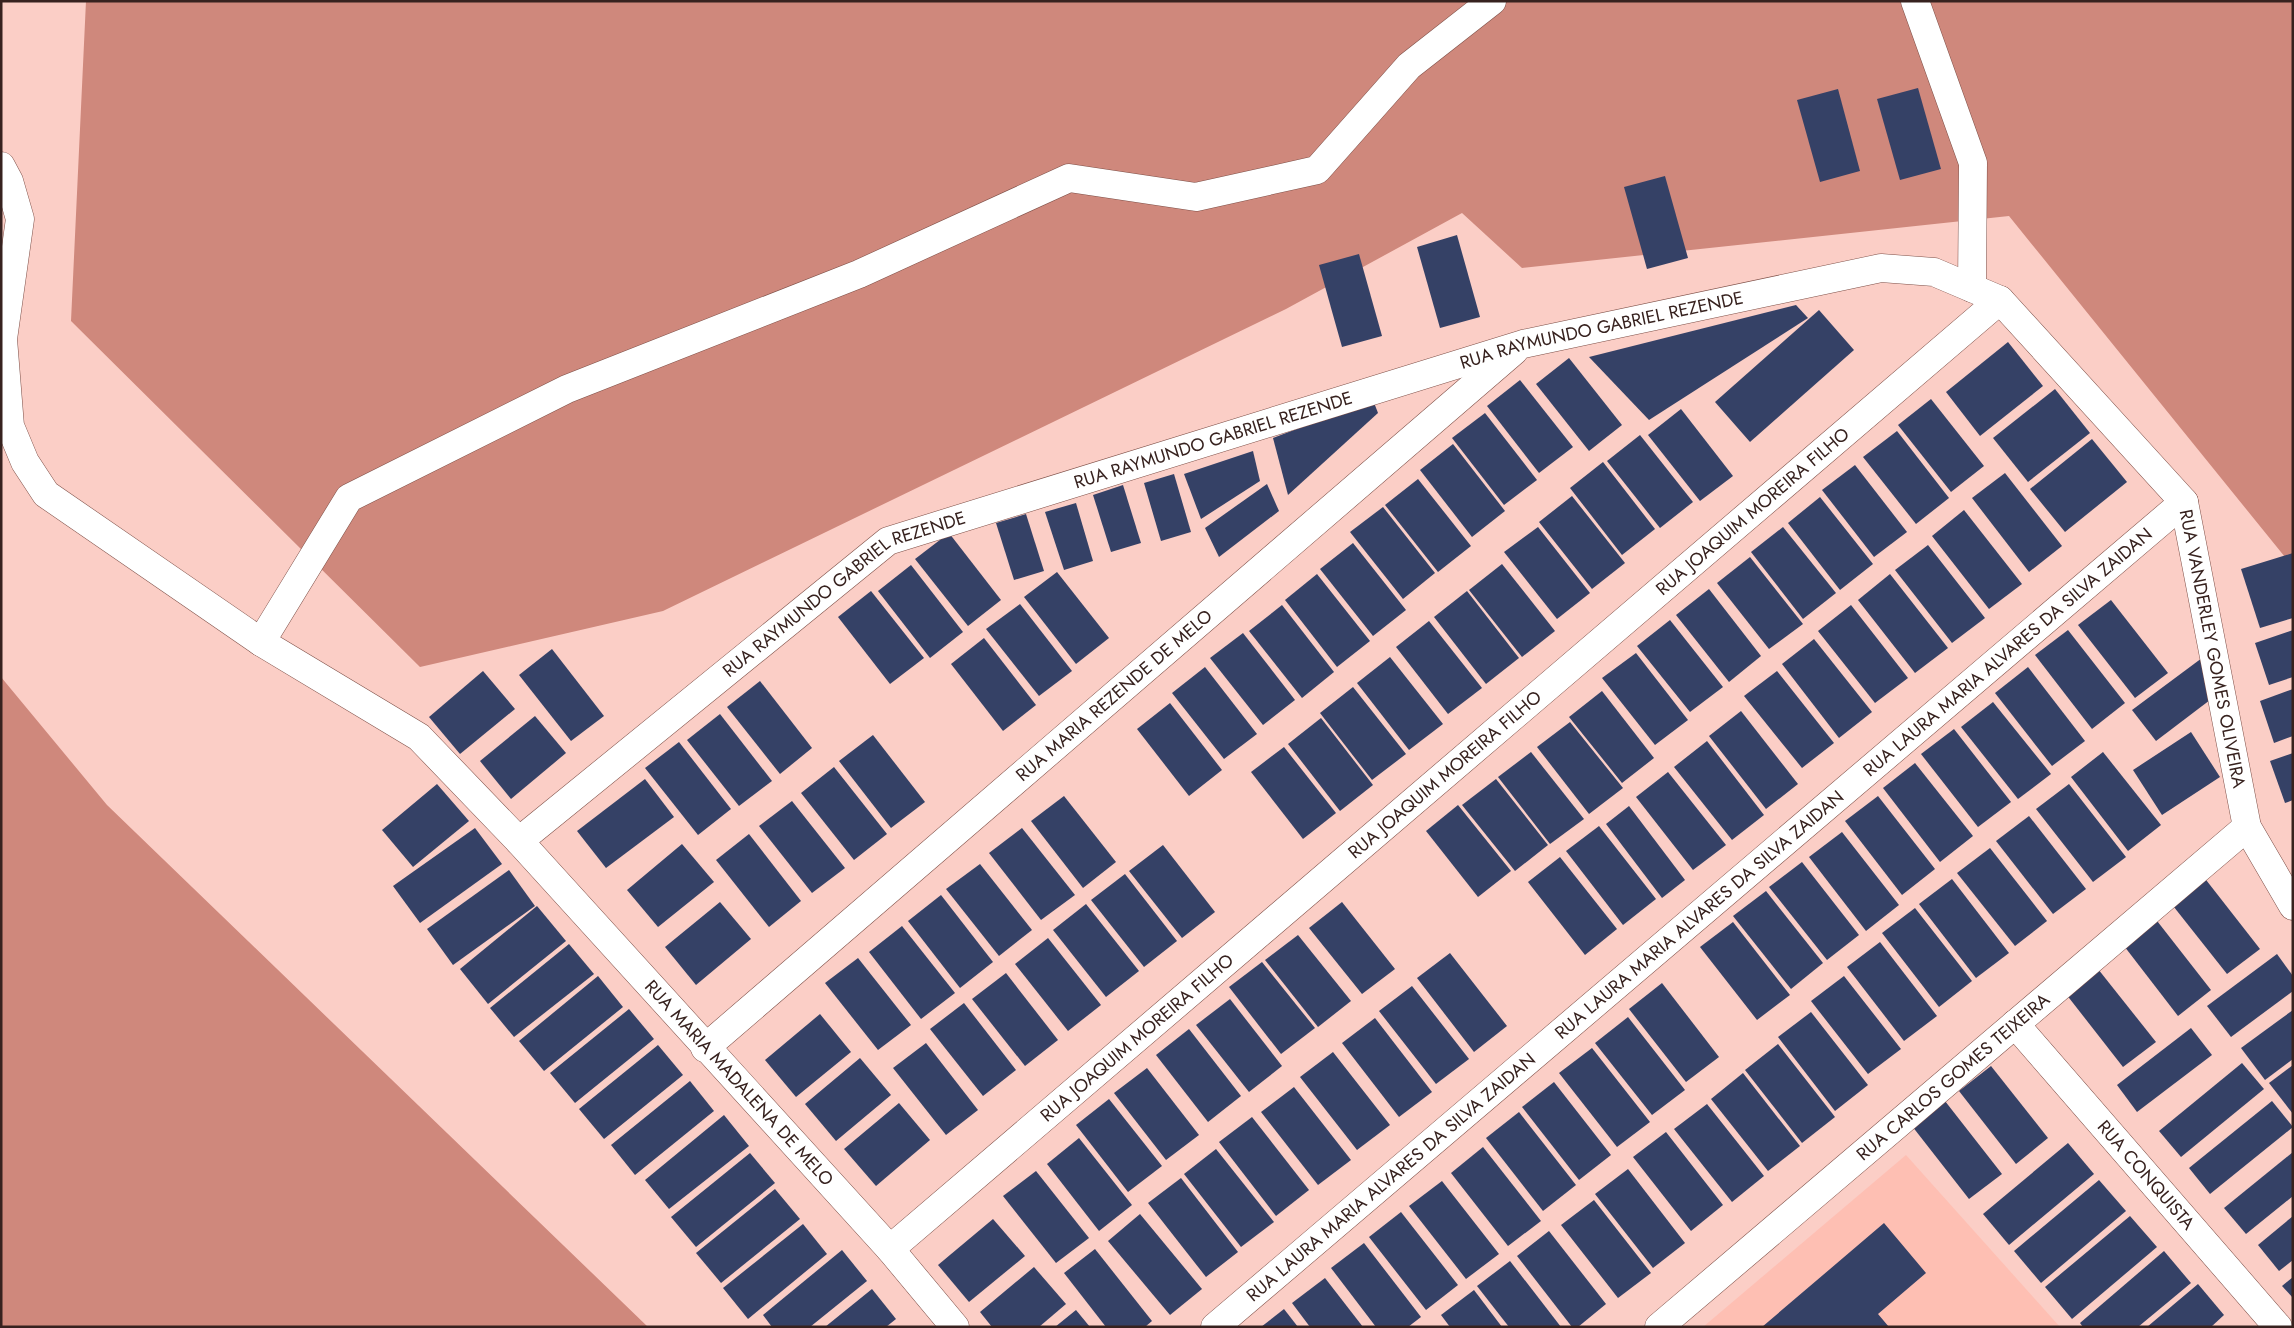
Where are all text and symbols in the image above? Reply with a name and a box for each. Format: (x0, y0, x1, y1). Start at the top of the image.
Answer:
street label: RUA RAYMUNDO GABRIEL REZENDE (1457, 285, 1746, 376)
street label: RUA RAYMUNDO GABRIEL REZENDE (1071, 385, 1356, 496)
street label: RUA JOAQUIM MOREIRA FILHO (1650, 421, 1855, 602)
street label: RUA RAYMUNDO GABRIEL REZENDE (717, 505, 969, 683)
street label: RUA VANDERLEY GOMES OLIVEIRA (2173, 507, 2252, 790)
street label: RUA LAURA MARIA ALVARES DA SILVA ZAIDAN (1857, 522, 2158, 783)
street label: RUA MARIA REZENDE DE MELO (1010, 603, 1218, 788)
street label: RUA JOAQUIM MOREIRA FILHO (1342, 684, 1547, 865)
street label: RUA LAURA MARIA ALVARES DA SILVA ZAIDAN (1549, 784, 1849, 1045)
street label: RUA JOAQUIM MOREIRA FILHO (1035, 948, 1239, 1128)
street label: RUA MARIA MADALENA DE MELO (639, 974, 840, 1192)
street label: RUA CARLOS GOMES TEIXEIRA (1851, 987, 2056, 1167)
street label: RUA LAURA MARIA ALVARES DA SILVA ZAIDAN (1241, 1047, 1541, 1308)
street label: RUA CONQUISTA (2091, 1115, 2201, 1236)

